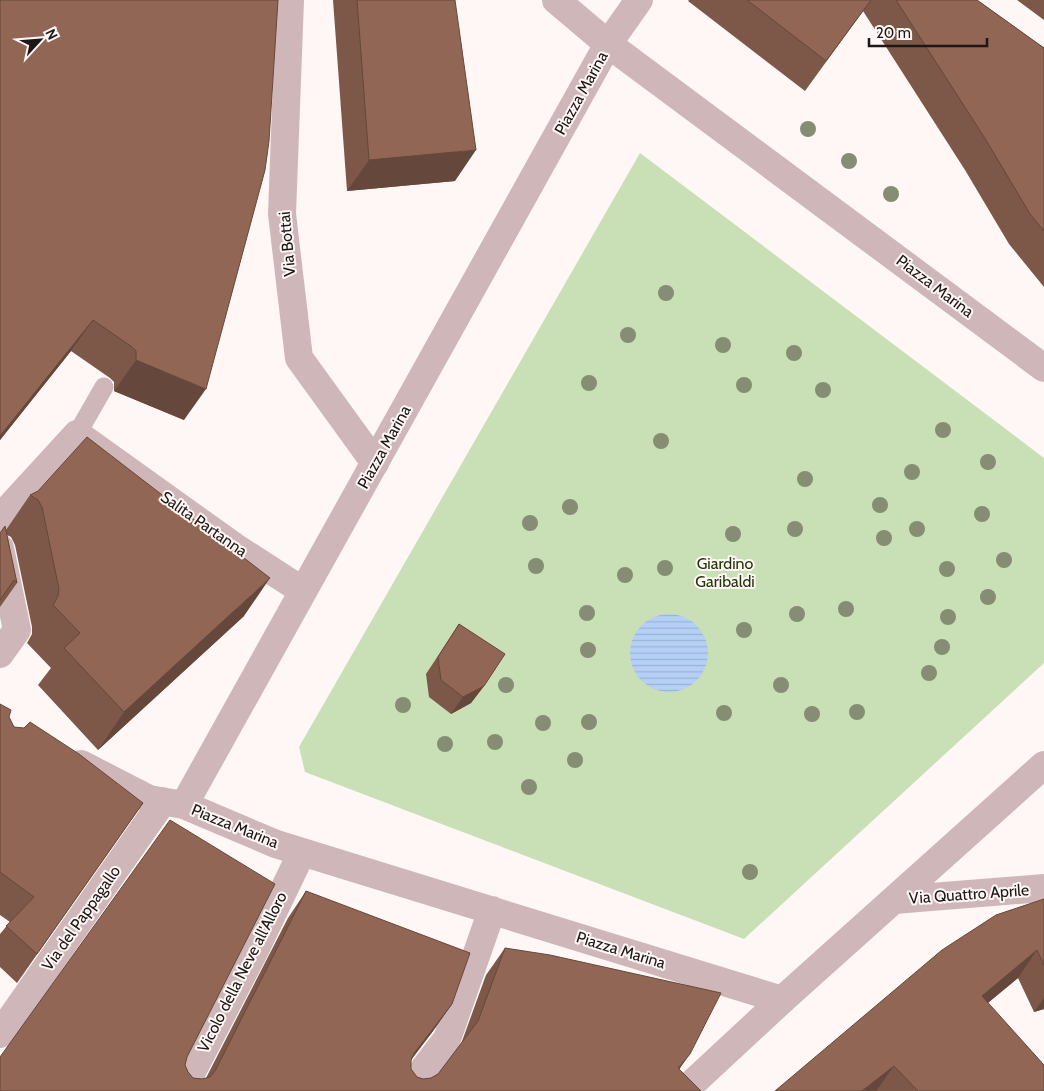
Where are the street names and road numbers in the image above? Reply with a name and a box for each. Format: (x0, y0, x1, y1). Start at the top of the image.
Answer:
street label: Piazza Marina (550, 48, 612, 138)
street label: Via Bottai (275, 211, 299, 277)
street label: Piazza Marina (892, 251, 978, 321)
street label: Piazza Marina (353, 402, 415, 492)
street label: Salita Partanna (157, 487, 251, 561)
street label: Piazza Marina (189, 800, 282, 852)
street label: Via del Pappagallo (38, 862, 124, 974)
street label: Via Quattro Aprile (908, 880, 1030, 908)
street label: Vicolo della Neve all'Alloro (193, 889, 291, 1055)
street label: Piazza Marina (574, 927, 668, 973)

